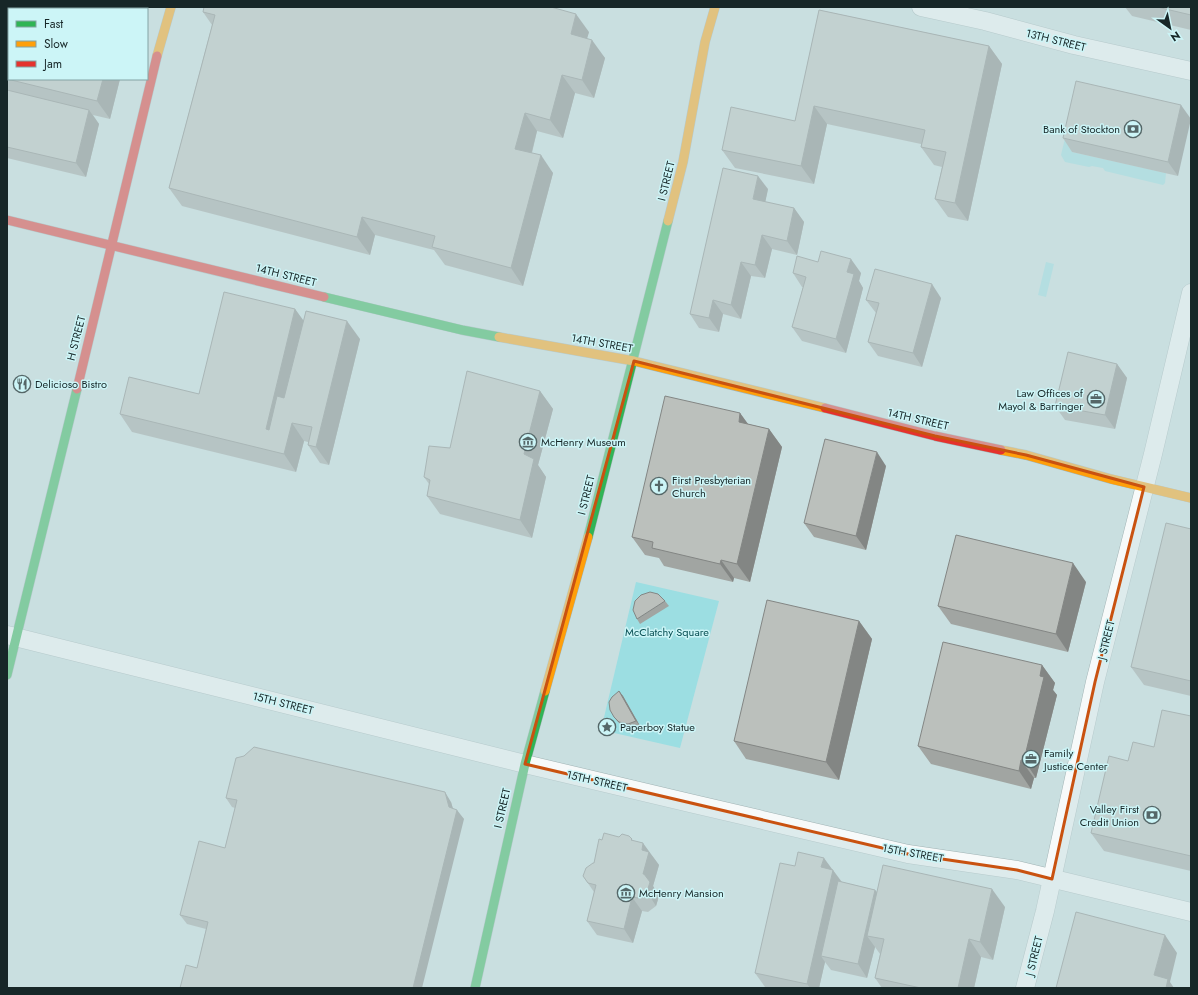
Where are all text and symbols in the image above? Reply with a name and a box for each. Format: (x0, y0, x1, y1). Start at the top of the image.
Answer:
legend (8, 8, 148, 80)
north arrow (1150, 8, 1190, 48)
text: Fast (44, 15, 63, 33)
street label: 13TH STREET (1024, 25, 1088, 55)
text: N (1167, 27, 1183, 45)
text: Slow (44, 35, 69, 53)
text: Jam (42, 55, 62, 73)
bank icon: Bank of Stockton (1123, 119, 1143, 139)
place label: Bank of Stockton (1043, 121, 1120, 137)
street label: I STREET (653, 159, 679, 203)
street label: 14TH STREET (254, 260, 318, 290)
street label: H STREET (63, 314, 89, 362)
street label: 14TH STREET (570, 330, 634, 356)
restaurant icon: Delicioso Bistro (12, 374, 32, 394)
place label: Delicioso Bistro (35, 376, 107, 392)
place label: Law Offices of Mayol & Barringer (998, 385, 1084, 414)
office icon: Law Offices of Mayol & Barringer (1086, 389, 1106, 409)
street label: 14TH STREET (886, 404, 950, 434)
museum icon: McHenry Museum (518, 432, 538, 452)
place label: McHenry Museum (541, 434, 626, 450)
place label: First Presbyterian Church (672, 472, 751, 501)
street label: I STREET (573, 473, 599, 517)
church icon: First Presbyterian Church (649, 476, 669, 496)
street label: J STREET (1093, 618, 1119, 664)
park label: McClatchy Square (625, 624, 709, 640)
street label: 15TH STREET (251, 688, 315, 718)
place icon: Paperboy Statue (597, 717, 617, 737)
place label: Paperboy Statue (620, 719, 695, 735)
place label: Family Justice Center (1042, 745, 1108, 774)
office icon: Family Justice Center (1021, 749, 1041, 769)
street label: 15TH STREET (565, 766, 629, 796)
street label: I STREET (490, 786, 514, 830)
place label: Valley First Credit Union (1080, 801, 1139, 830)
bank icon: Valley First Credit Union (1142, 805, 1162, 825)
street label: 15TH STREET (881, 840, 945, 866)
museum icon: McHenry Mansion (616, 883, 636, 903)
place label: McHenry Mansion (639, 885, 724, 901)
street label: J STREET (1021, 934, 1047, 980)

